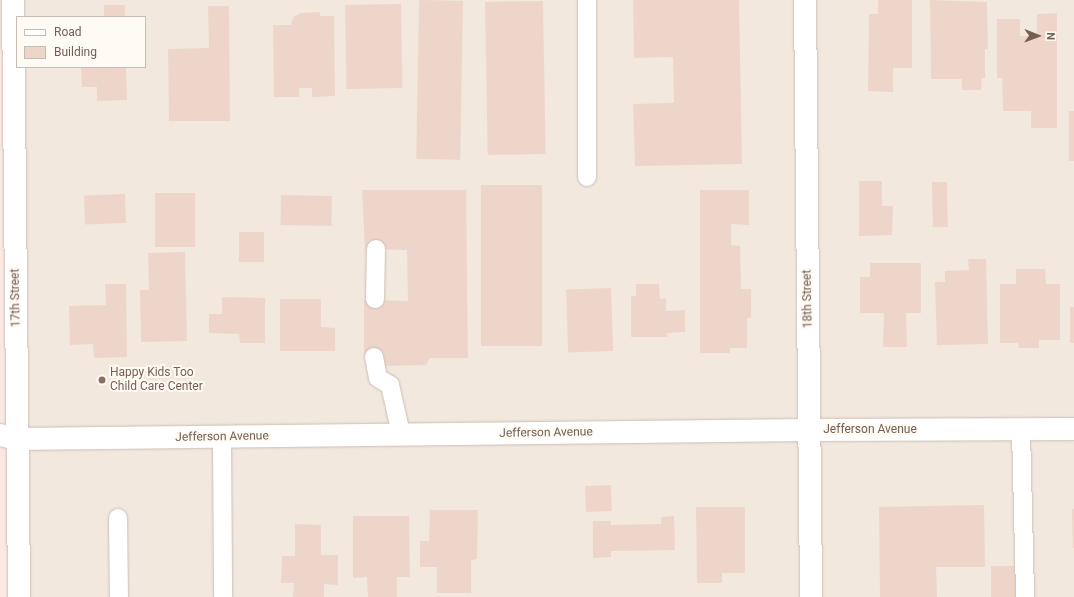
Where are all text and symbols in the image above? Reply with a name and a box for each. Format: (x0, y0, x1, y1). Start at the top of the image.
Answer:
legend (16, 16, 146, 68)
north arrow (1018, 16, 1058, 56)
text: Road (54, 25, 82, 39)
text: N (1044, 32, 1057, 40)
text: Building (54, 45, 97, 59)
street label: 17th Street (8, 269, 24, 327)
street label: 18th Street (800, 270, 816, 328)
place label: Happy Kids Too Child Care Center (110, 366, 203, 394)
marker: Happy Kids Too Child Care Center (97, 375, 107, 385)
street label: Jefferson Avenue (823, 423, 917, 437)
street label: Jefferson Avenue (499, 425, 593, 441)
street label: Jefferson Avenue (175, 429, 269, 445)

